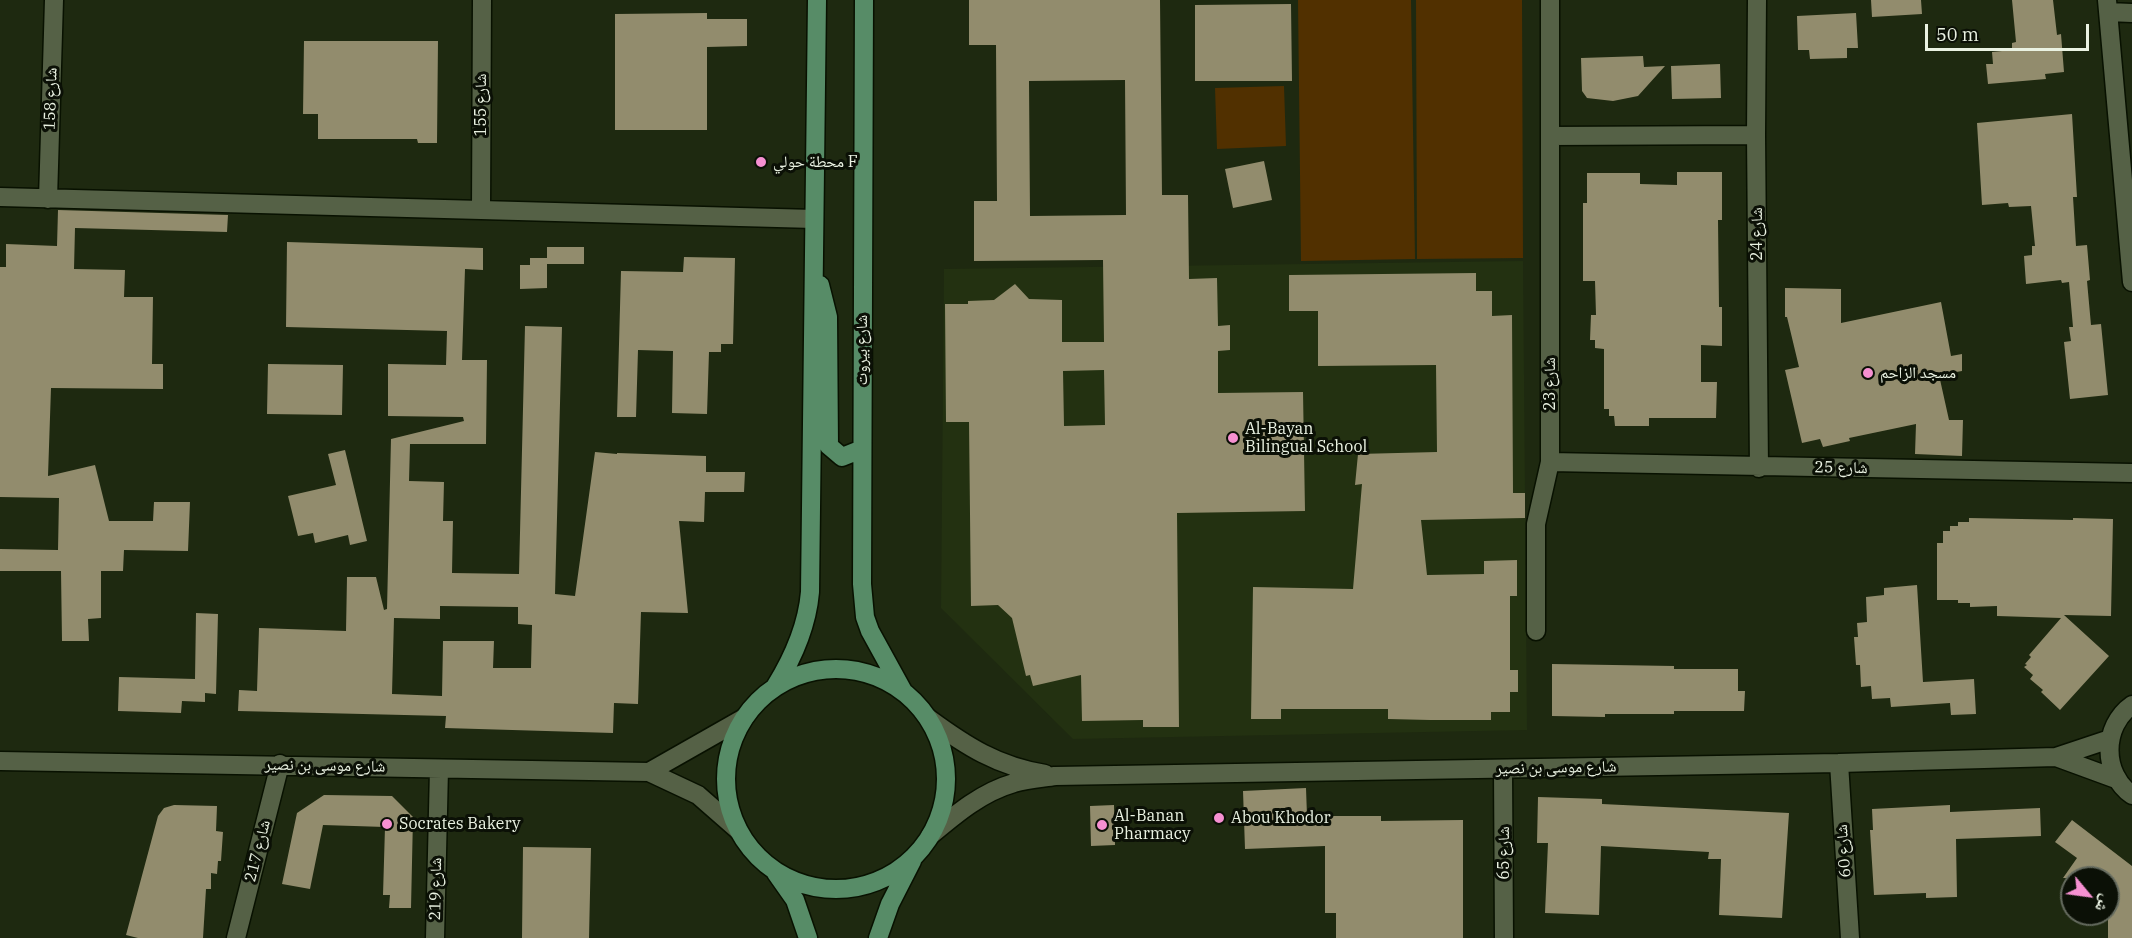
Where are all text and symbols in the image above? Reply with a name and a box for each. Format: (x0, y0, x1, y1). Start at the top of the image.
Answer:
scale bar (1928, 12, 2092, 50)
text: 50 m (1936, 23, 1979, 46)
street label: شارع 158 (40, 67, 62, 131)
street label: شارع 155 (471, 74, 491, 136)
place label: محطة حولي F (773, 152, 858, 172)
marker: محطة حولي F (754, 155, 768, 169)
street label: شارع 24 (1747, 207, 1767, 261)
street label: شارع بيروت (852, 315, 872, 385)
street label: شارع 23 (1540, 357, 1560, 411)
place label: مسجد الزاحم (1880, 363, 1956, 383)
marker: مسجد الزاحم (1861, 366, 1875, 380)
place label: Al-Bayan Bilingual School (1245, 419, 1367, 457)
marker: Al-Bayan Bilingual School (1226, 431, 1240, 445)
street label: شارع 25 (1814, 458, 1868, 478)
street label: شارع موسى بن نصير (264, 755, 386, 777)
street label: شارع موسى بن نصير (1495, 757, 1617, 779)
place label: Al-Banan Pharmacy (1114, 806, 1191, 844)
place label: Abou Khodor (1231, 808, 1331, 828)
marker: Abou Khodor (1212, 811, 1226, 825)
place label: Socrates Bakery (399, 814, 521, 834)
marker: Socrates Bakery (380, 817, 394, 831)
street label: شارع 217 (241, 818, 275, 884)
marker: Al-Banan Pharmacy (1095, 818, 1109, 832)
street label: شارع 60 (1833, 824, 1855, 878)
street label: شارع 65 (1494, 826, 1514, 880)
street label: شارع 219 (426, 857, 446, 921)
north arrow (2060, 866, 2120, 926)
text: ش (2091, 891, 2117, 916)

